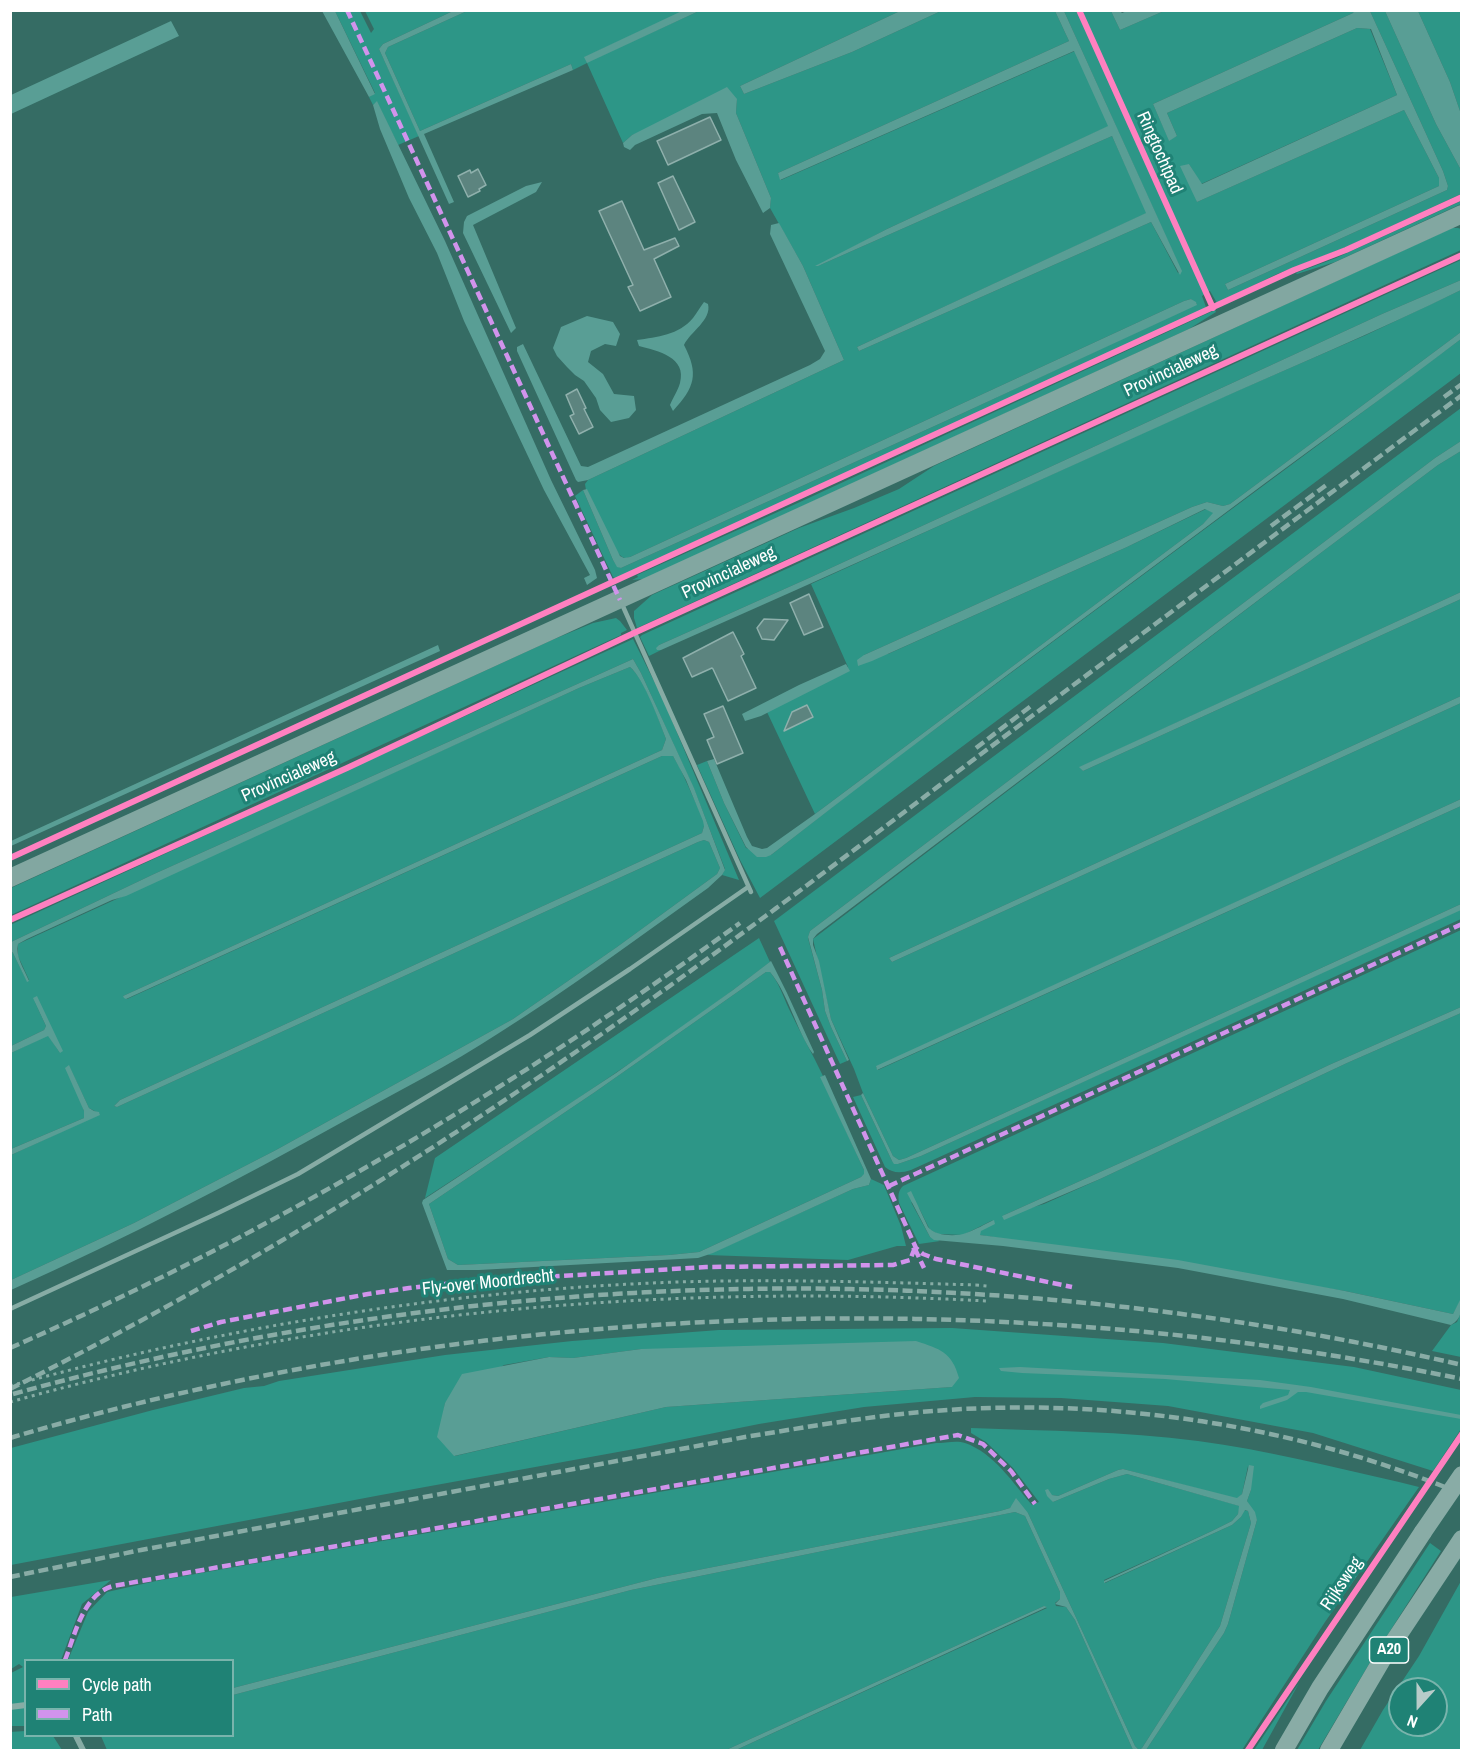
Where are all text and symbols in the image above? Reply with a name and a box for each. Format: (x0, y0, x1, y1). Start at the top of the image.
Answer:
street label: Ringtochtpad (1131, 109, 1187, 197)
street label: Provincialeweg (1121, 340, 1221, 402)
street label: Provincialeweg (679, 542, 779, 604)
street label: Provincialeweg (239, 747, 339, 807)
street label: Fly-over Moordrecht (421, 1265, 555, 1301)
street label: Rijksweg (1316, 1553, 1368, 1615)
road number: A20 (1370, 1637, 1408, 1663)
legend (24, 1659, 234, 1737)
text: Cycle path (82, 1672, 152, 1697)
north arrow (1388, 1677, 1448, 1737)
text: Path (82, 1702, 112, 1727)
text: N (1404, 1710, 1421, 1734)

